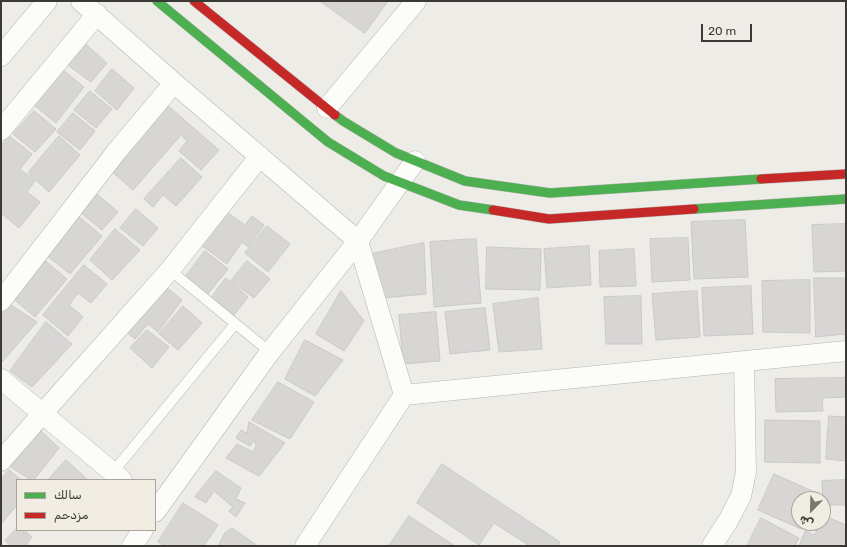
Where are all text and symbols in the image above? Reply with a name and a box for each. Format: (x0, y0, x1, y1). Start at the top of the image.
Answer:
scale bar (703, 16, 754, 42)
text: 20 m (708, 24, 736, 38)
legend (16, 479, 156, 531)
text: سالك (54, 488, 82, 502)
north arrow (791, 491, 831, 531)
text: مزدحم (54, 508, 88, 522)
text: ش (798, 513, 815, 530)

